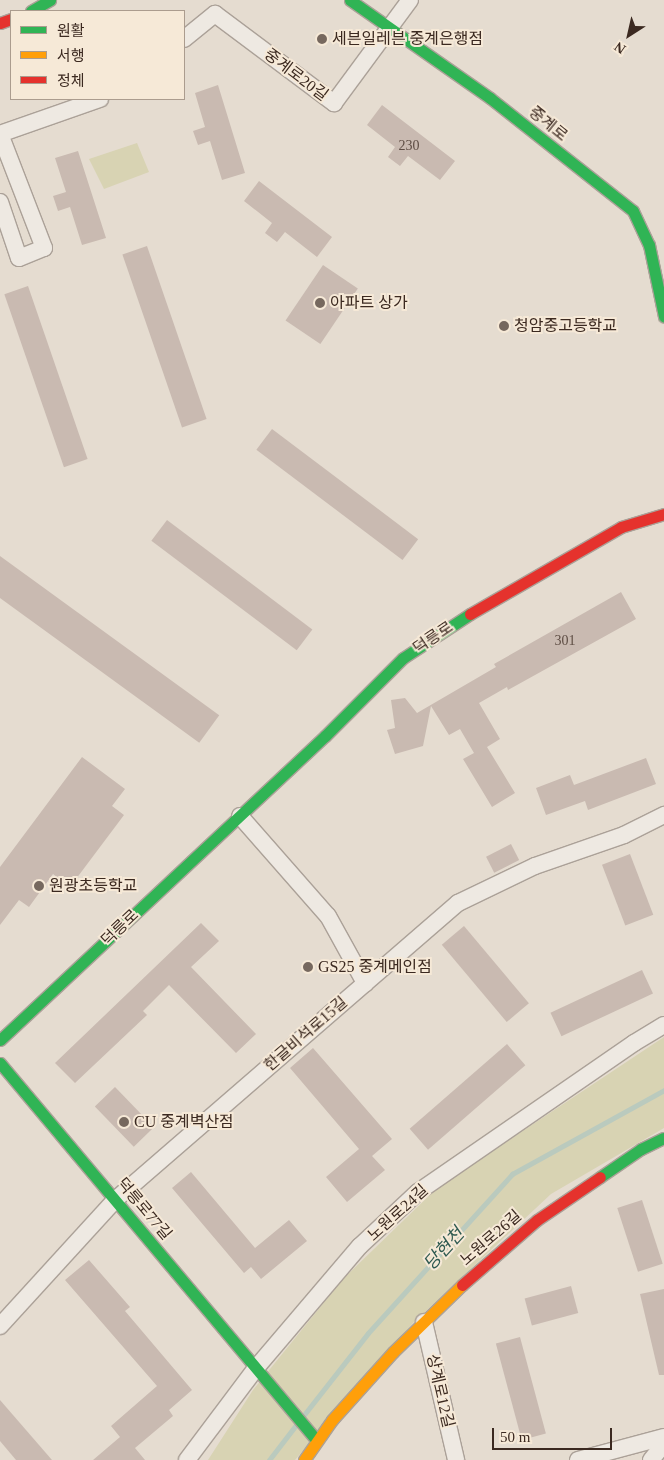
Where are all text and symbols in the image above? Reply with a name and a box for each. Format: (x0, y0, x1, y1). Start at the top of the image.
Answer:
legend (10, 10, 185, 100)
north arrow (604, 10, 654, 60)
text: 원활 (57, 23, 85, 39)
place label: 세븐일레븐 중계은행점 (332, 29, 483, 49)
marker: 세븐일레븐 중계은행점 (316, 33, 328, 45)
text: N (612, 39, 629, 57)
street label: 중계로20길 (260, 45, 332, 105)
text: 서행 (57, 48, 85, 64)
text: 정체 (57, 73, 85, 89)
street label: 중계로 (525, 103, 571, 145)
house number: 230 (398, 138, 419, 154)
place label: 아파트 상가 (330, 293, 408, 313)
marker: 아파트 상가 (314, 297, 326, 309)
place label: 청암중고등학교 (514, 316, 617, 336)
marker: 청암중고등학교 (498, 320, 510, 332)
street label: 덕릉로 (409, 618, 457, 658)
house number: 301 (554, 633, 576, 649)
place label: 원광초등학교 (49, 876, 137, 896)
marker: 원광초등학교 (33, 880, 45, 892)
street label: 덕릉로 (97, 906, 143, 950)
place label: GS25 중계메인점 (318, 957, 432, 977)
marker: GS25 중계메인점 (302, 961, 314, 973)
street label: 한글비석로15길 (260, 993, 352, 1075)
place label: CU 중계벽산점 (134, 1112, 234, 1132)
marker: CU 중계벽산점 (118, 1116, 130, 1128)
street label: 덕릉로77길 (113, 1174, 175, 1244)
street label: 노원로24길 (364, 1181, 432, 1245)
street label: 노원로26길 (456, 1206, 526, 1270)
water label: 당현천 (419, 1223, 469, 1275)
street label: 상계로12길 (422, 1352, 458, 1430)
scale bar (494, 1418, 614, 1450)
text: 50 m (500, 1429, 530, 1445)

